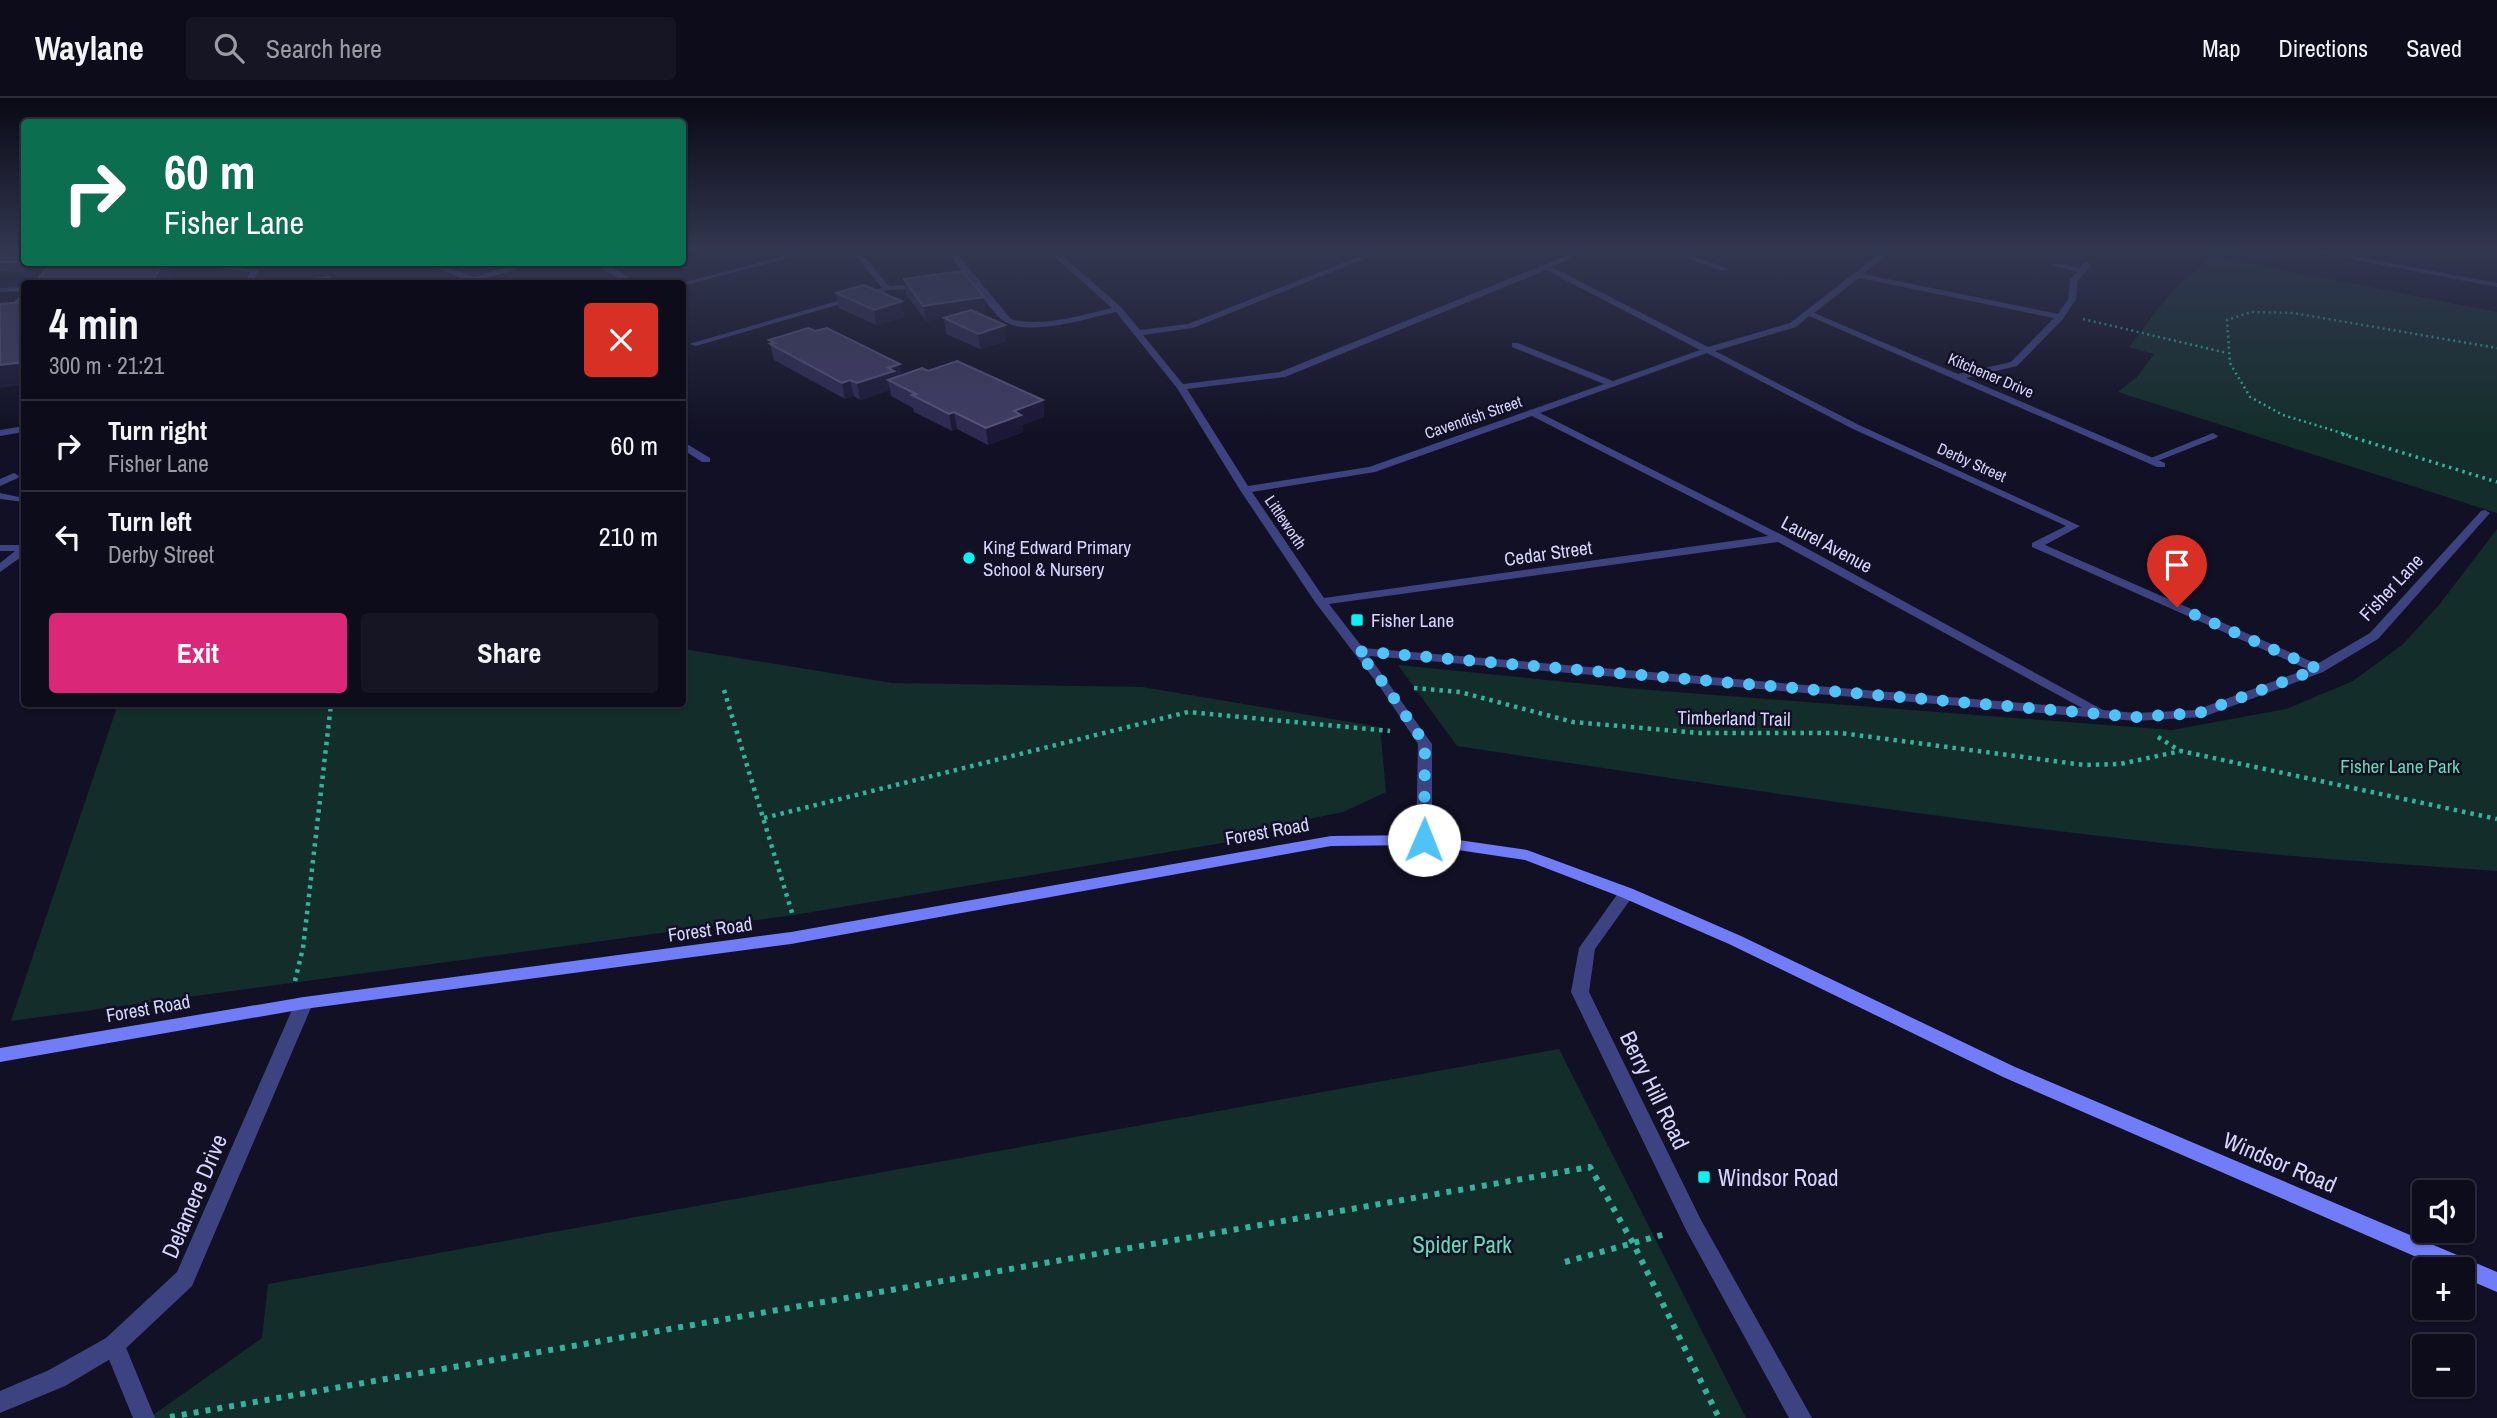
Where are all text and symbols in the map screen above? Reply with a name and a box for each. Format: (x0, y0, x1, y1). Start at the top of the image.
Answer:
search box (186, 17, 676, 80)
text: Waylane (35, 26, 144, 70)
icon: search (210, 29, 248, 67)
text: Search here (266, 31, 382, 66)
text: Map (2202, 32, 2240, 64)
text: Directions (2278, 32, 2368, 64)
text: Saved (2406, 32, 2462, 64)
text: 60 m (164, 138, 256, 204)
icon: right (49, 147, 140, 238)
text: Fisher Lane (164, 201, 304, 244)
text: 4 min (49, 296, 139, 352)
button: close (584, 303, 658, 377)
street label: Kitchener Drive (1945, 347, 2037, 403)
text: 300 m · 21:21 (49, 350, 164, 381)
street label: Cavendish Street (1421, 390, 1525, 444)
text: Turn right (108, 413, 207, 448)
icon: right (49, 427, 87, 465)
text: 60 m (611, 428, 658, 463)
street label: Derby Street (1934, 437, 2010, 487)
text: Fisher Lane (108, 448, 209, 479)
street label: Littleworth (1260, 491, 1312, 553)
text: Turn left (108, 504, 192, 539)
street label: Laurel Avenue (1777, 509, 1877, 579)
icon: left (49, 518, 87, 556)
text: 210 m (599, 519, 658, 554)
place label: King Edward Primary School & Nursery (983, 534, 1131, 582)
street label: Cedar Street (1502, 534, 1594, 572)
pin (2147, 535, 2207, 607)
text: Derby Street (108, 539, 214, 570)
icon: arrive (2158, 546, 2196, 584)
street label: Fisher Lane (2353, 548, 2429, 626)
marker: King Edward Primary School & Nursery (961, 550, 977, 566)
place label: Fisher Lane (1371, 607, 1454, 633)
marker: Fisher Lane (1349, 612, 1365, 628)
button: Exit (49, 613, 347, 693)
button: Share (361, 613, 658, 693)
street label: Timberland Trail (1677, 704, 1791, 732)
park label: Fisher Lane Park (2340, 753, 2460, 779)
position arrow (1387, 803, 1461, 877)
street label: Forest Road (1223, 811, 1311, 851)
street label: Forest Road (666, 910, 754, 948)
street label: Forest Road (104, 988, 192, 1028)
street label: Berry Hill Road (1613, 1026, 1697, 1154)
street label: Windsor Road (2218, 1124, 2342, 1200)
street label: Delamere Drive (154, 1129, 234, 1263)
place label: Windsor Road (1718, 1162, 1839, 1193)
marker: Windsor Road (1696, 1169, 1712, 1185)
map controls (2412, 1180, 2475, 1397)
button: sound (2412, 1180, 2475, 1243)
park label: Spider Park (1412, 1229, 1512, 1260)
button: + (2412, 1257, 2475, 1320)
button: − (2412, 1334, 2475, 1397)

